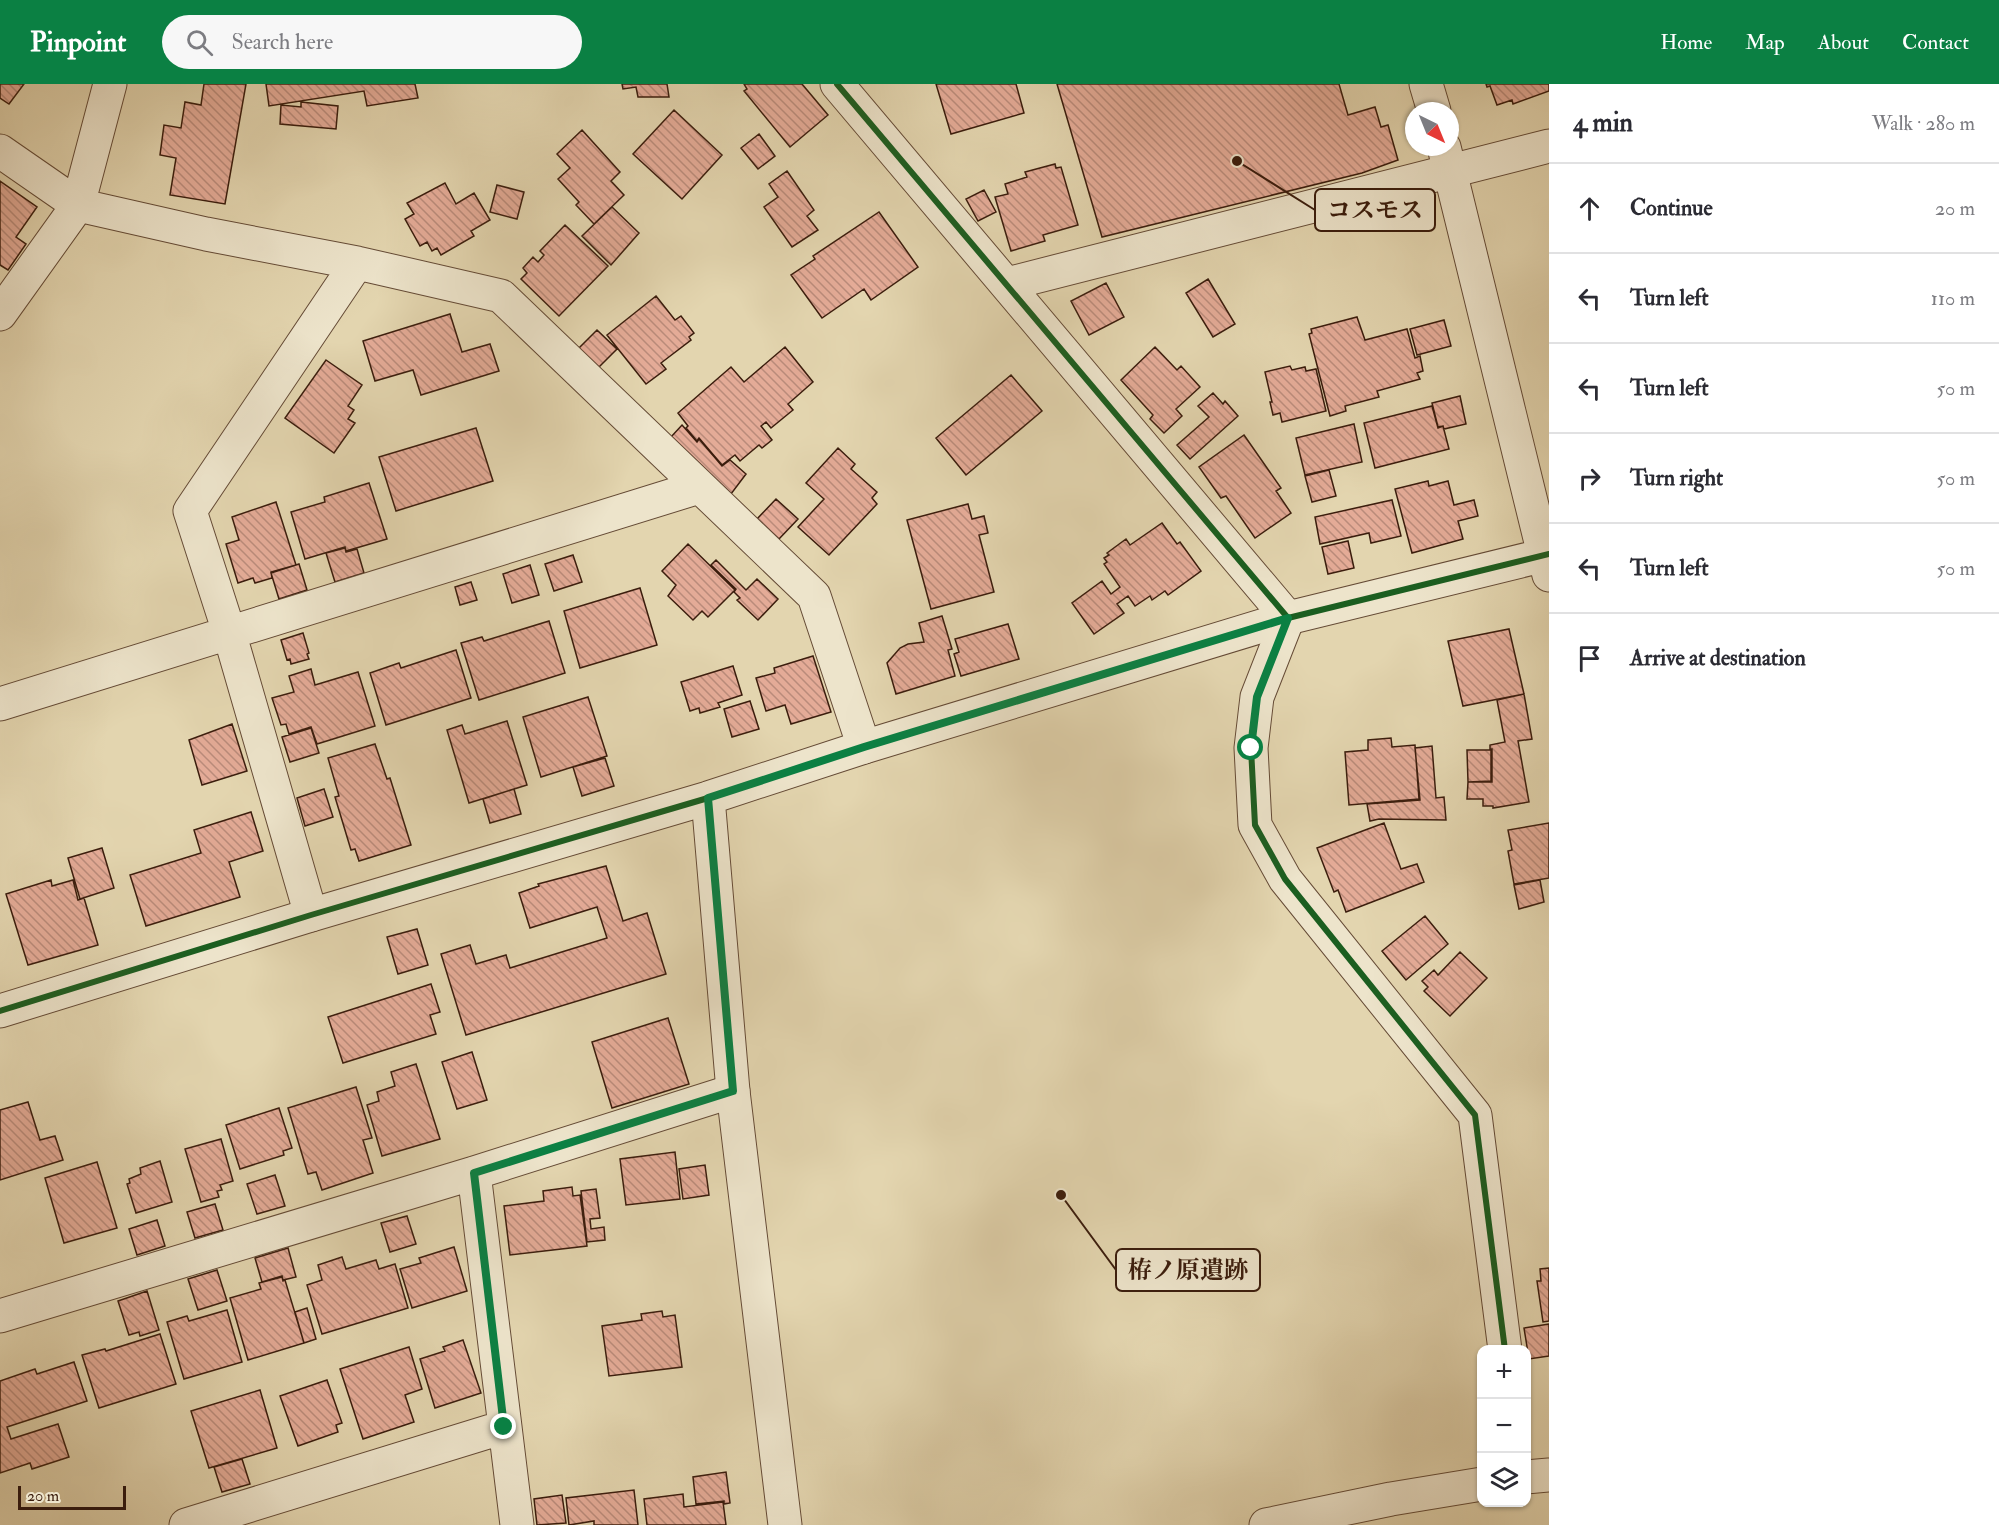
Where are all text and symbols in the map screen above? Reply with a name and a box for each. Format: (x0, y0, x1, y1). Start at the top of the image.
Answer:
search box (162, 15, 582, 69)
text: Pinpoint (30, 25, 126, 60)
icon: search (183, 26, 216, 59)
text: Search here (231, 28, 333, 56)
text: Home (1660, 29, 1712, 56)
text: Map (1745, 29, 1785, 56)
text: About (1818, 29, 1869, 56)
text: Contact (1902, 29, 1969, 56)
north arrow (1405, 102, 1459, 156)
text: 4 min (1573, 107, 1633, 139)
text: Walk · 280 m (1872, 111, 1975, 136)
callout: コスモス (1315, 189, 1435, 231)
icon: ahead (1573, 192, 1606, 225)
text: Continue (1630, 194, 1713, 222)
text: コスモス (1327, 195, 1423, 226)
text: 20 m (1935, 196, 1975, 221)
icon: left (1573, 282, 1606, 315)
text: Turn left (1630, 284, 1709, 312)
text: 110 m (1931, 286, 1975, 311)
icon: left (1573, 372, 1606, 405)
text: Turn left (1630, 374, 1709, 402)
text: 50 m (1936, 376, 1975, 401)
icon: right (1573, 462, 1606, 495)
text: Turn right (1630, 464, 1723, 492)
text: 50 m (1936, 466, 1975, 491)
icon: left (1573, 552, 1606, 585)
text: Turn left (1630, 554, 1709, 582)
text: 50 m (1936, 556, 1975, 581)
icon: arrive (1573, 642, 1606, 675)
text: Arrive at destination (1630, 644, 1806, 672)
route start (1237, 734, 1263, 760)
callout: 栫ノ原遺跡 (1116, 1249, 1260, 1291)
text: 栫ノ原遺跡 (1128, 1255, 1248, 1286)
map controls (1477, 1345, 1531, 1507)
button: + (1477, 1345, 1531, 1399)
button: − (1477, 1399, 1531, 1453)
route end (490, 1413, 516, 1439)
button: layers (1477, 1453, 1531, 1507)
scale bar (18, 1483, 126, 1510)
text: 20 m (27, 1486, 59, 1506)

